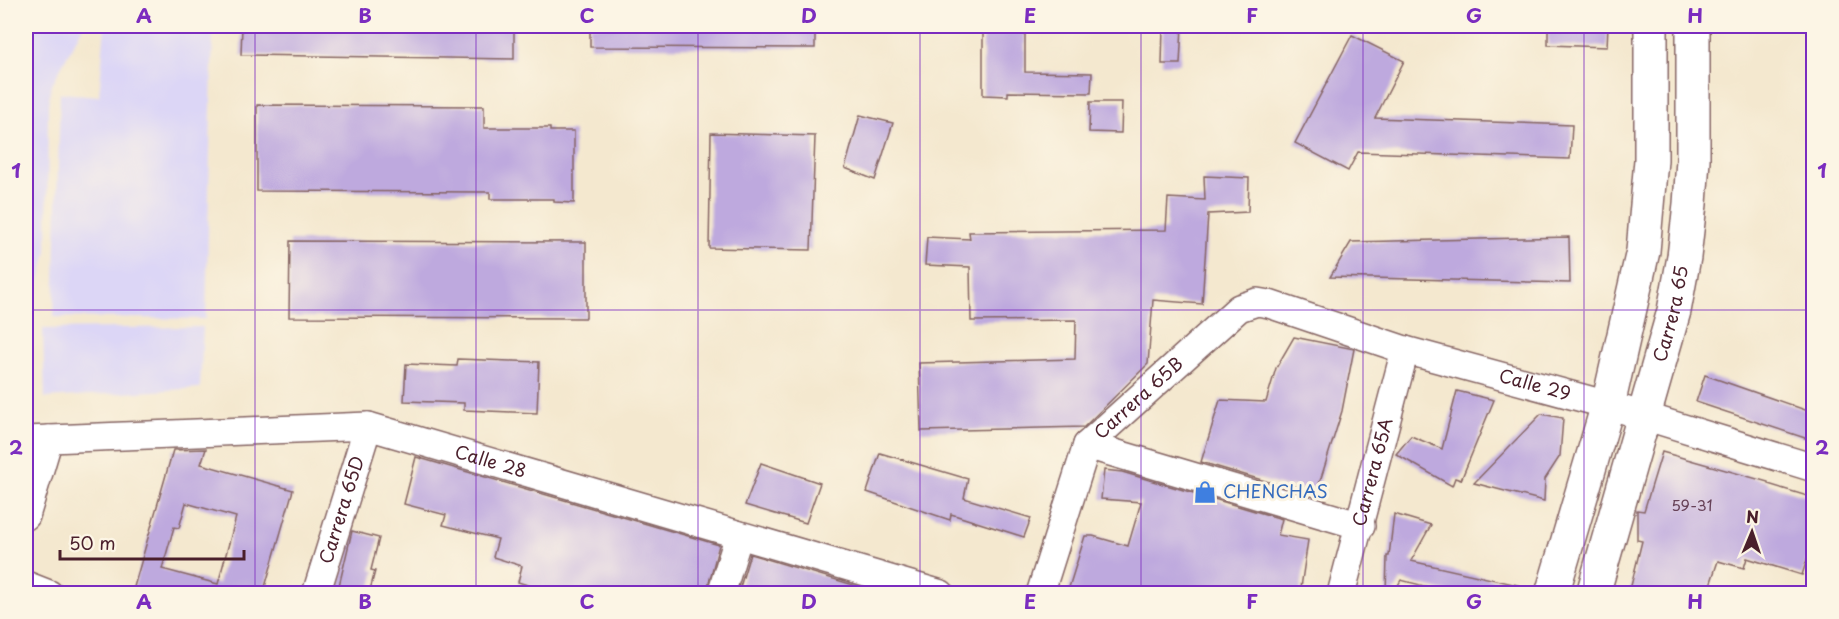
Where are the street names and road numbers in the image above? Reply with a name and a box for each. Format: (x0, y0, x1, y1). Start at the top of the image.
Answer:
street label: Carrera 65 (1645, 263, 1694, 365)
street label: Carrera 65B (1087, 350, 1188, 445)
street label: Calle 29 (1496, 361, 1574, 406)
street label: Carrera 65A (1344, 414, 1399, 529)
street label: Calle 28 (452, 437, 530, 484)
street label: Carrera 65D (311, 452, 370, 567)

